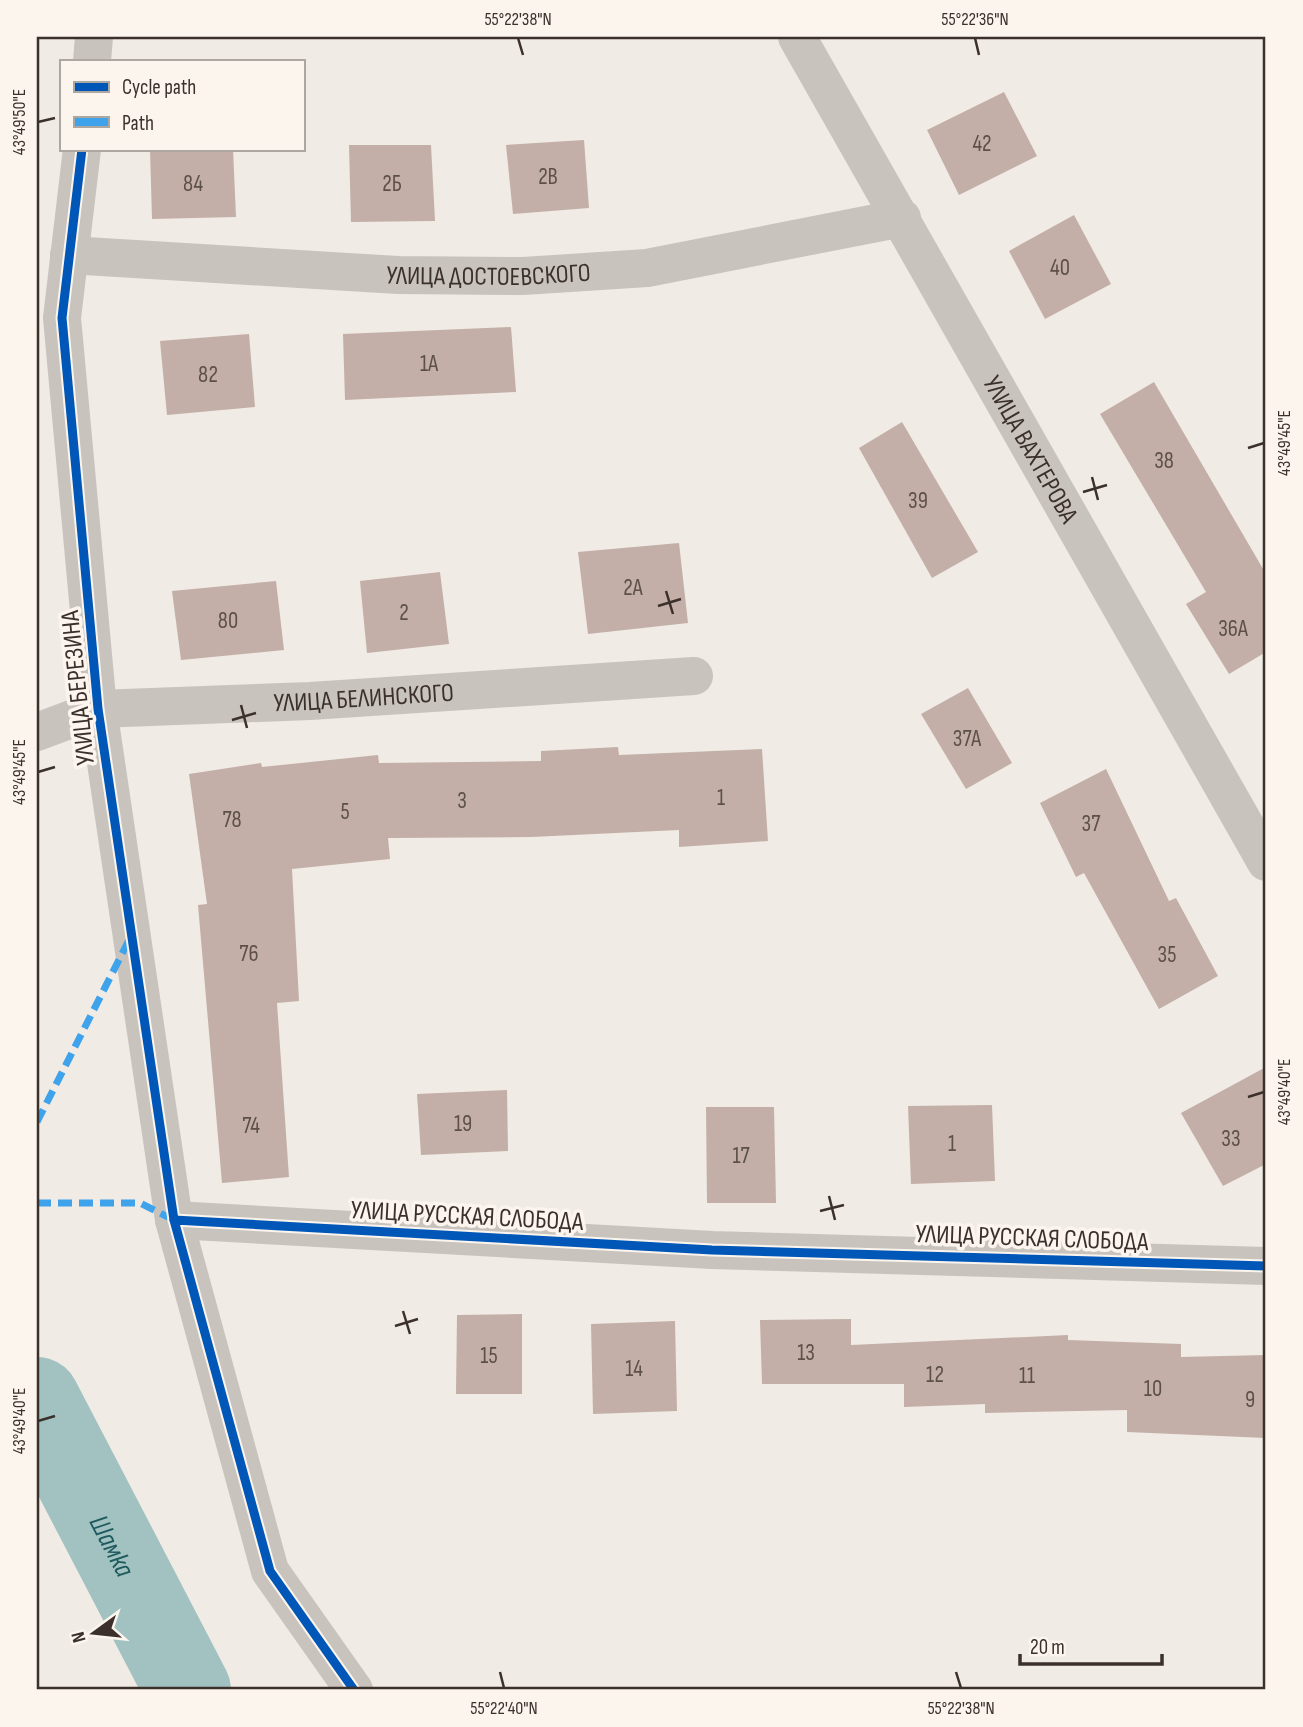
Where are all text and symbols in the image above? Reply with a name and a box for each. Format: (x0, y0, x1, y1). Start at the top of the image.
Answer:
text: 55°22'38"N (484, 9, 552, 30)
text: 55°22'36"N (941, 9, 1009, 30)
legend (60, 60, 304, 150)
text: Cycle path (122, 75, 196, 100)
text: 43°49'50"E (9, 89, 30, 155)
text: Path (122, 111, 154, 136)
house number: 42 (972, 130, 992, 158)
house number: 2В (538, 163, 558, 191)
house number: 84 (183, 170, 203, 198)
house number: 2Б (382, 170, 402, 198)
house number: 40 (1050, 254, 1070, 282)
street label: УЛИЦА ДОСТОЕВСКОГО (385, 258, 591, 293)
house number: 1А (420, 350, 438, 378)
house number: 82 (198, 361, 218, 389)
street label: УЛИЦА ВАХТЕРОВА (976, 371, 1084, 530)
text: 43°49'45"E (1274, 410, 1295, 476)
house number: 38 (1154, 447, 1174, 475)
house number: 39 (908, 487, 928, 515)
house number: 2А (623, 574, 643, 602)
house number: 2 (399, 599, 409, 627)
house number: 80 (218, 607, 238, 635)
street label: УЛИЦА БЕРЕЗИНА (55, 608, 102, 767)
house number: 36А (1218, 615, 1248, 643)
street label: УЛИЦА БЕЛИНСКОГО (273, 678, 455, 719)
house number: 37А (953, 725, 981, 753)
text: 43°49'45"E (9, 739, 30, 805)
house number: 1 (717, 784, 725, 812)
house number: 3 (457, 787, 467, 815)
house number: 5 (340, 798, 350, 826)
house number: 78 (222, 806, 242, 834)
house number: 37 (1082, 810, 1100, 838)
house number: 76 (239, 940, 259, 968)
house number: 35 (1158, 941, 1176, 969)
text: 43°49'40"E (1274, 1059, 1295, 1125)
house number: 19 (454, 1110, 472, 1138)
house number: 74 (242, 1112, 260, 1140)
house number: 33 (1221, 1125, 1241, 1153)
house number: 1 (948, 1130, 956, 1158)
house number: 17 (732, 1142, 750, 1170)
street label: УЛИЦА РУССКАЯ СЛОБОДА (350, 1195, 585, 1238)
street label: УЛИЦА РУССКАЯ СЛОБОДА (915, 1219, 1150, 1258)
house number: 13 (797, 1339, 815, 1367)
house number: 15 (480, 1342, 498, 1370)
house number: 14 (625, 1355, 643, 1383)
house number: 12 (926, 1361, 944, 1389)
house number: 11 (1019, 1362, 1035, 1390)
house number: 10 (1144, 1375, 1162, 1403)
house number: 9 (1245, 1386, 1255, 1414)
text: 43°49'40"E (9, 1388, 30, 1454)
water label: Шамка (82, 1510, 141, 1583)
north arrow (60, 1598, 130, 1668)
scale bar (1020, 1622, 1161, 1666)
text: N (67, 1629, 91, 1645)
text: 20 m (1030, 1635, 1065, 1660)
text: 55°22'40"N (470, 1698, 538, 1719)
text: 55°22'38"N (927, 1698, 995, 1719)

